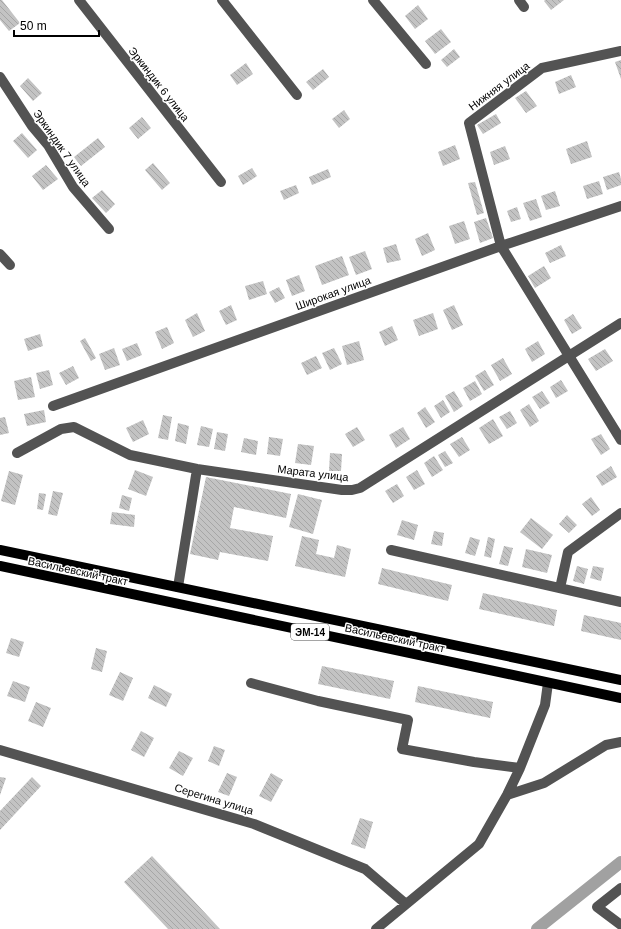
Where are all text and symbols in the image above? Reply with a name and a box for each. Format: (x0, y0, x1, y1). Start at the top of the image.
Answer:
scale bar (14, 12, 99, 38)
text: 50 m (20, 19, 47, 33)
street label: Эркиндик 6 улица (126, 44, 192, 124)
street label: Нижняя улица (466, 59, 532, 113)
street label: Эркиндик 7 улица (31, 107, 93, 189)
street label: Широкая улица (294, 274, 373, 312)
street label: Марата улица (277, 463, 350, 483)
street label: Васильевский тракт (27, 555, 129, 587)
street label: Васильевский тракт (344, 622, 446, 654)
road number: ЭМ-14 (291, 624, 329, 640)
street label: Серегина улица (173, 781, 256, 817)

